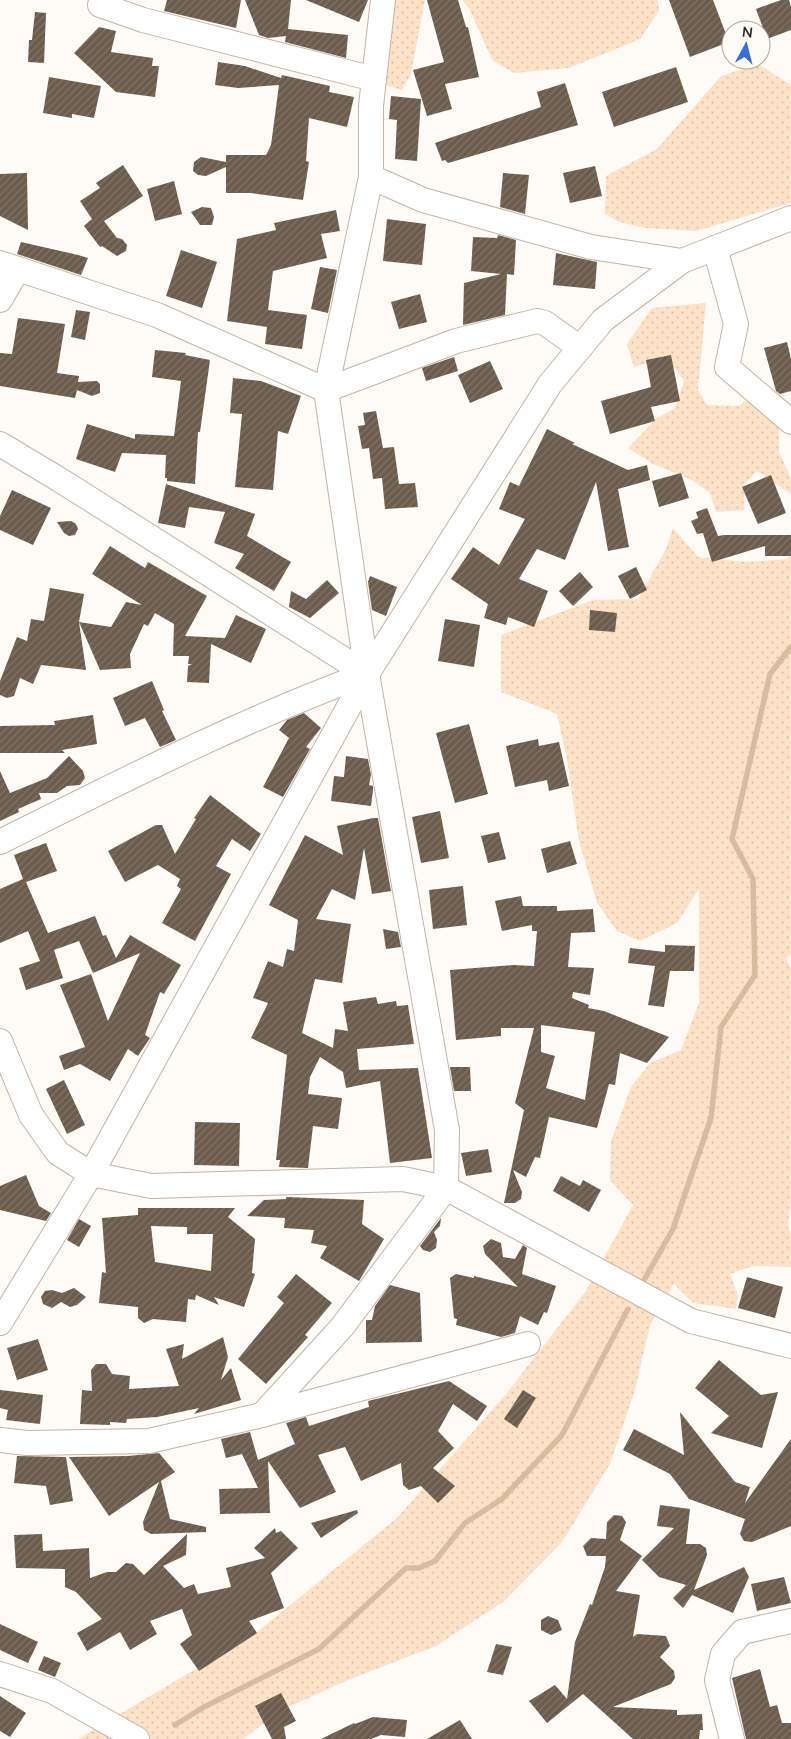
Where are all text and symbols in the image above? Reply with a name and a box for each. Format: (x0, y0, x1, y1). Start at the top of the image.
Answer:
north arrow (721, 20, 771, 70)
text: N (741, 23, 754, 41)

